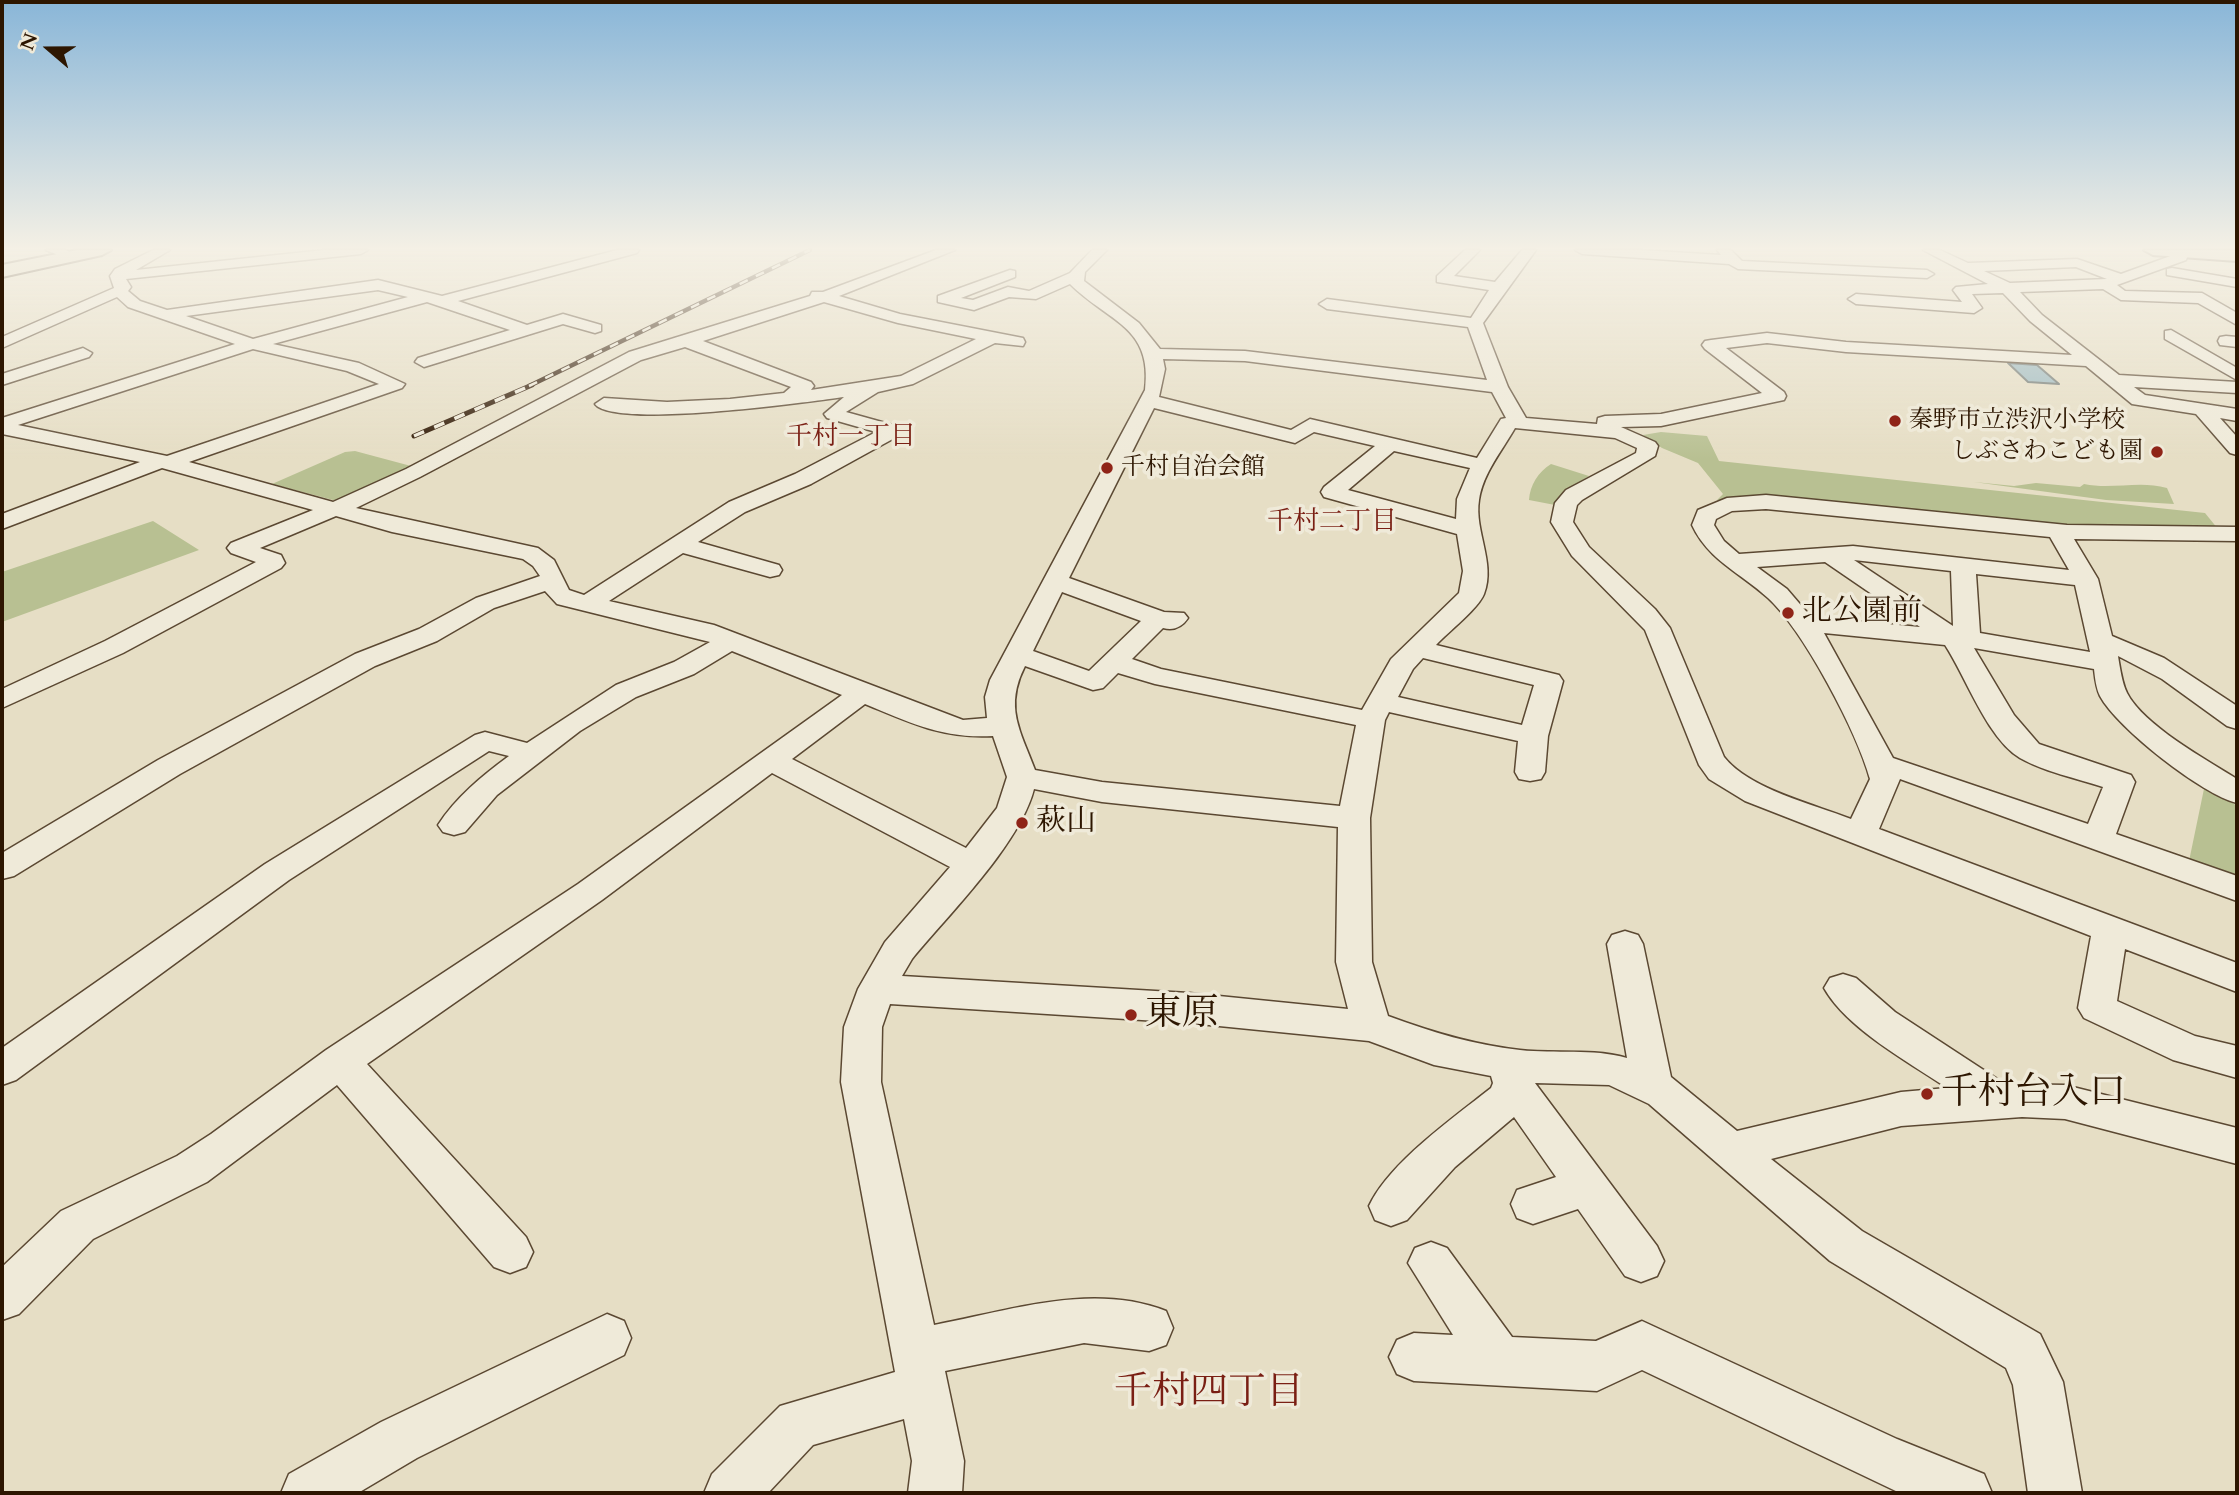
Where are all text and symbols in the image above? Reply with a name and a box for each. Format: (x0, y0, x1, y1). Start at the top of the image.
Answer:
north arrow (14, 14, 84, 84)
text: N (14, 30, 44, 54)
place label: 秦野市立渋沢小学校 (1909, 407, 2125, 435)
marker: 秦野市立渋沢小学校 (1887, 413, 1903, 429)
district label: 千村一丁目 (786, 422, 916, 454)
place label: しぶさわこども園 (1951, 438, 2143, 466)
marker: しぶさわこども園 (2149, 444, 2165, 460)
place label: 千村自治会館 (1121, 454, 1265, 482)
marker: 千村自治会館 (1099, 460, 1115, 476)
district label: 千村二丁目 (1267, 507, 1397, 539)
place label: 北公園前 (1802, 595, 1922, 631)
marker: 北公園前 (1780, 605, 1796, 621)
place label: 萩山 (1036, 805, 1096, 841)
marker: 萩山 (1014, 815, 1030, 831)
place label: 東原 (1145, 993, 1219, 1037)
marker: 東原 (1123, 1007, 1139, 1023)
place label: 千村台入口 (1941, 1072, 2126, 1116)
marker: 千村台入口 (1919, 1086, 1935, 1102)
district label: 千村四丁目 (1114, 1371, 1304, 1417)

